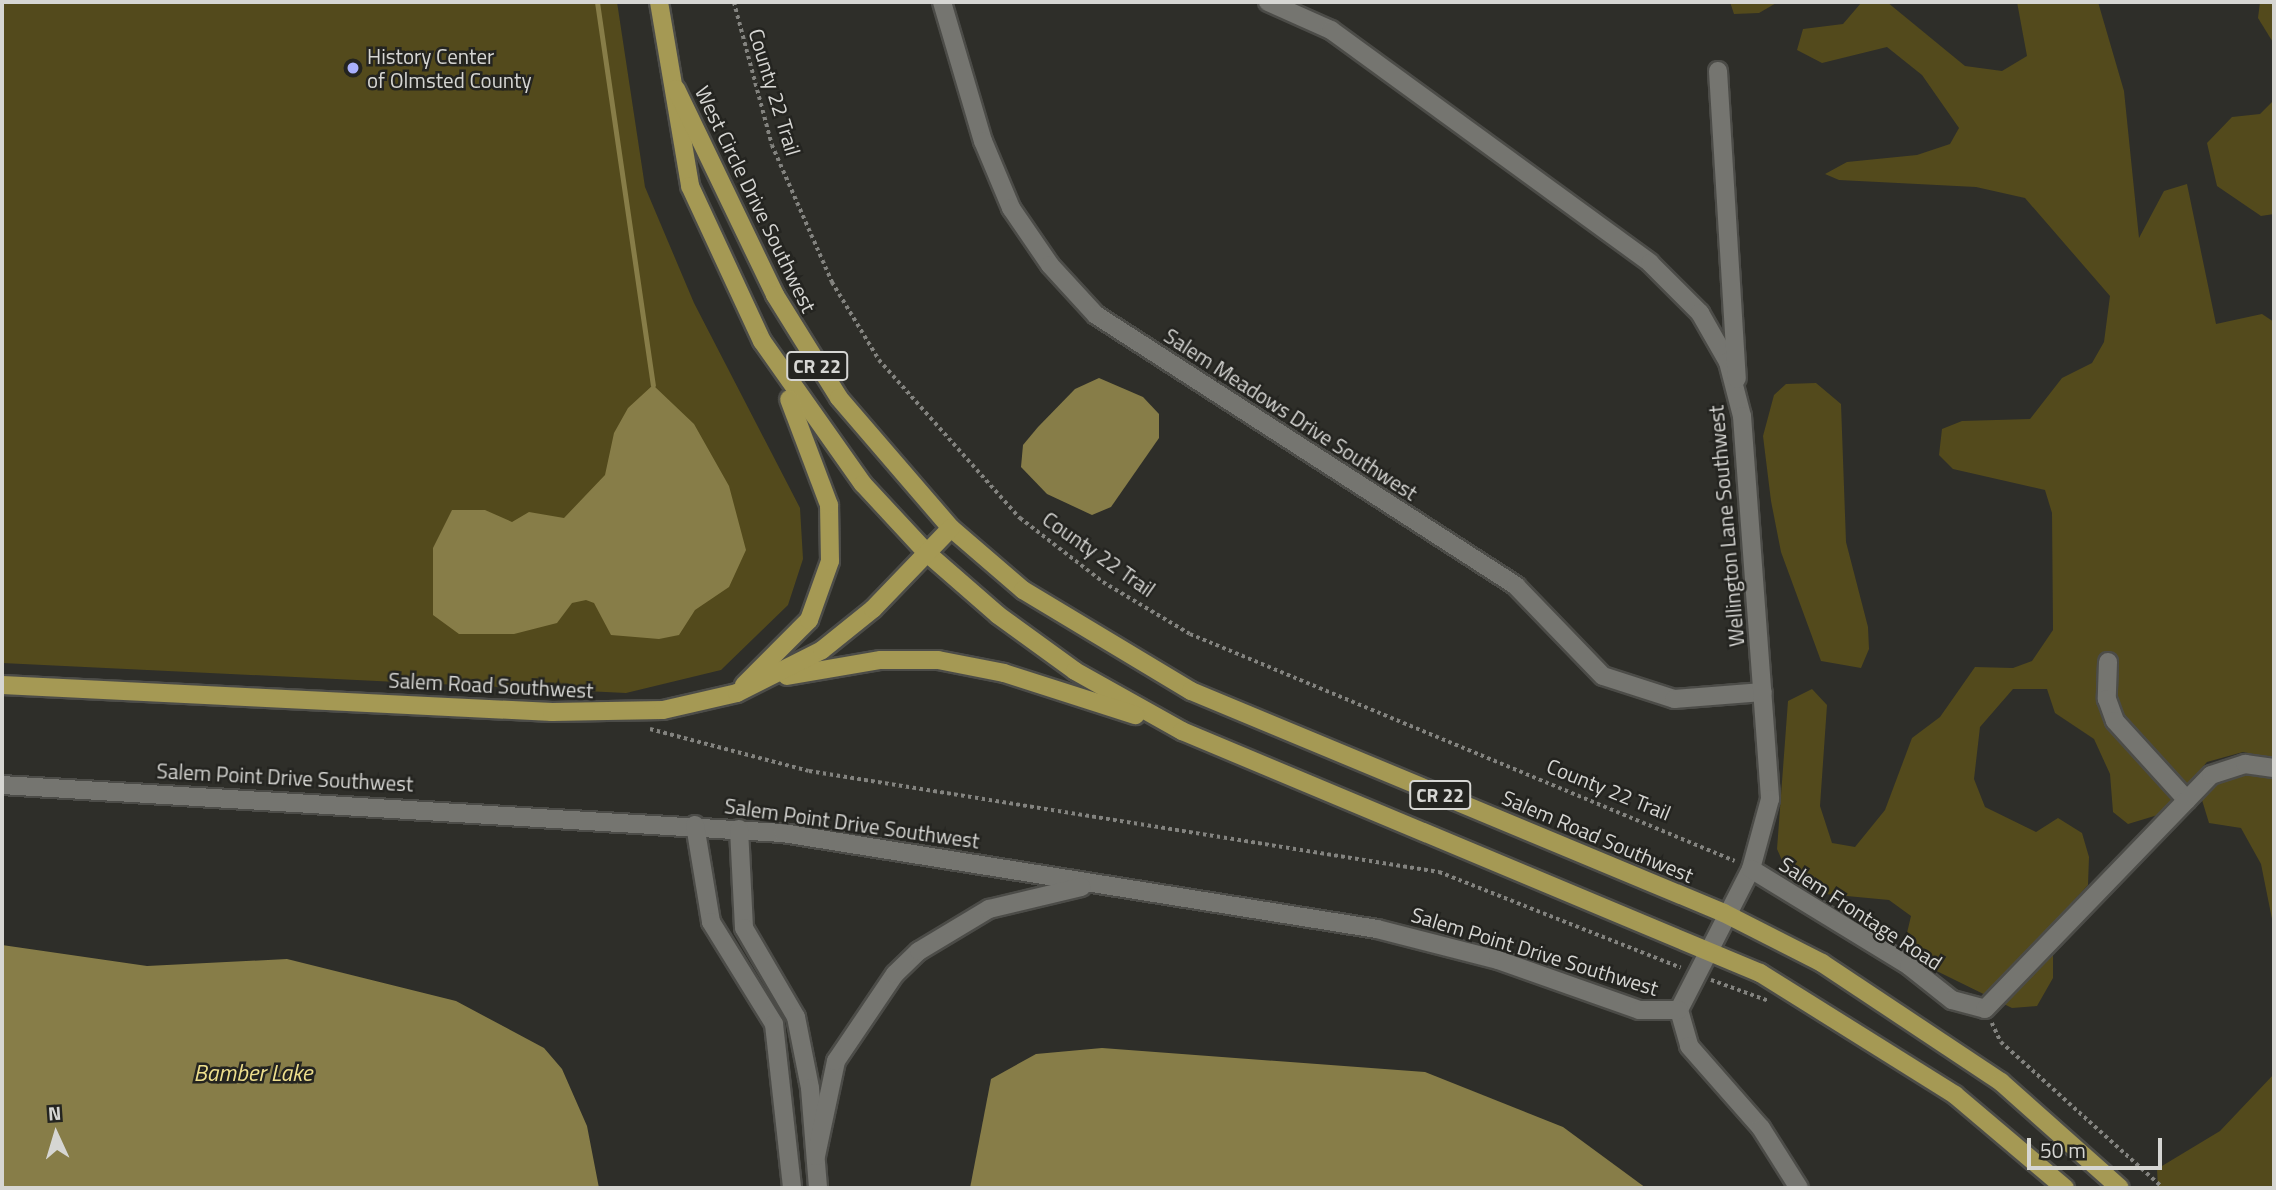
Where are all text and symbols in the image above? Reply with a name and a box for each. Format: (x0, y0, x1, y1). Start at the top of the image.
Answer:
street label: County 22 Trail (744, 25, 806, 159)
place label: History Center of Olmsted County (367, 43, 532, 93)
marker: History Center of Olmsted County (345, 60, 361, 76)
street label: West Circle Drive Southwest (690, 81, 822, 317)
street label: Salem Meadows Drive Southwest (1160, 323, 1422, 505)
road number: CR 22 (786, 350, 848, 382)
street label: Wellington Lane Southwest (1703, 404, 1749, 648)
street label: County 22 Trail (1038, 506, 1160, 602)
street label: Salem Road Southwest (388, 667, 594, 703)
street label: County 22 Trail (1543, 753, 1675, 825)
street label: Salem Point Drive Southwest (156, 758, 414, 796)
road number: CR 22 (1408, 780, 1472, 810)
street label: Salem Road Southwest (1499, 784, 1697, 888)
street label: Salem Point Drive Southwest (723, 793, 981, 853)
street label: Salem Frontage Road (1775, 851, 1947, 975)
street label: Salem Point Drive Southwest (1408, 901, 1662, 1001)
water label: Bamber Lake (194, 1059, 312, 1087)
text: N (47, 1098, 62, 1127)
north arrow (21, 1099, 91, 1169)
scale bar (2031, 1124, 2166, 1168)
text: 50 m (2040, 1134, 2086, 1166)

